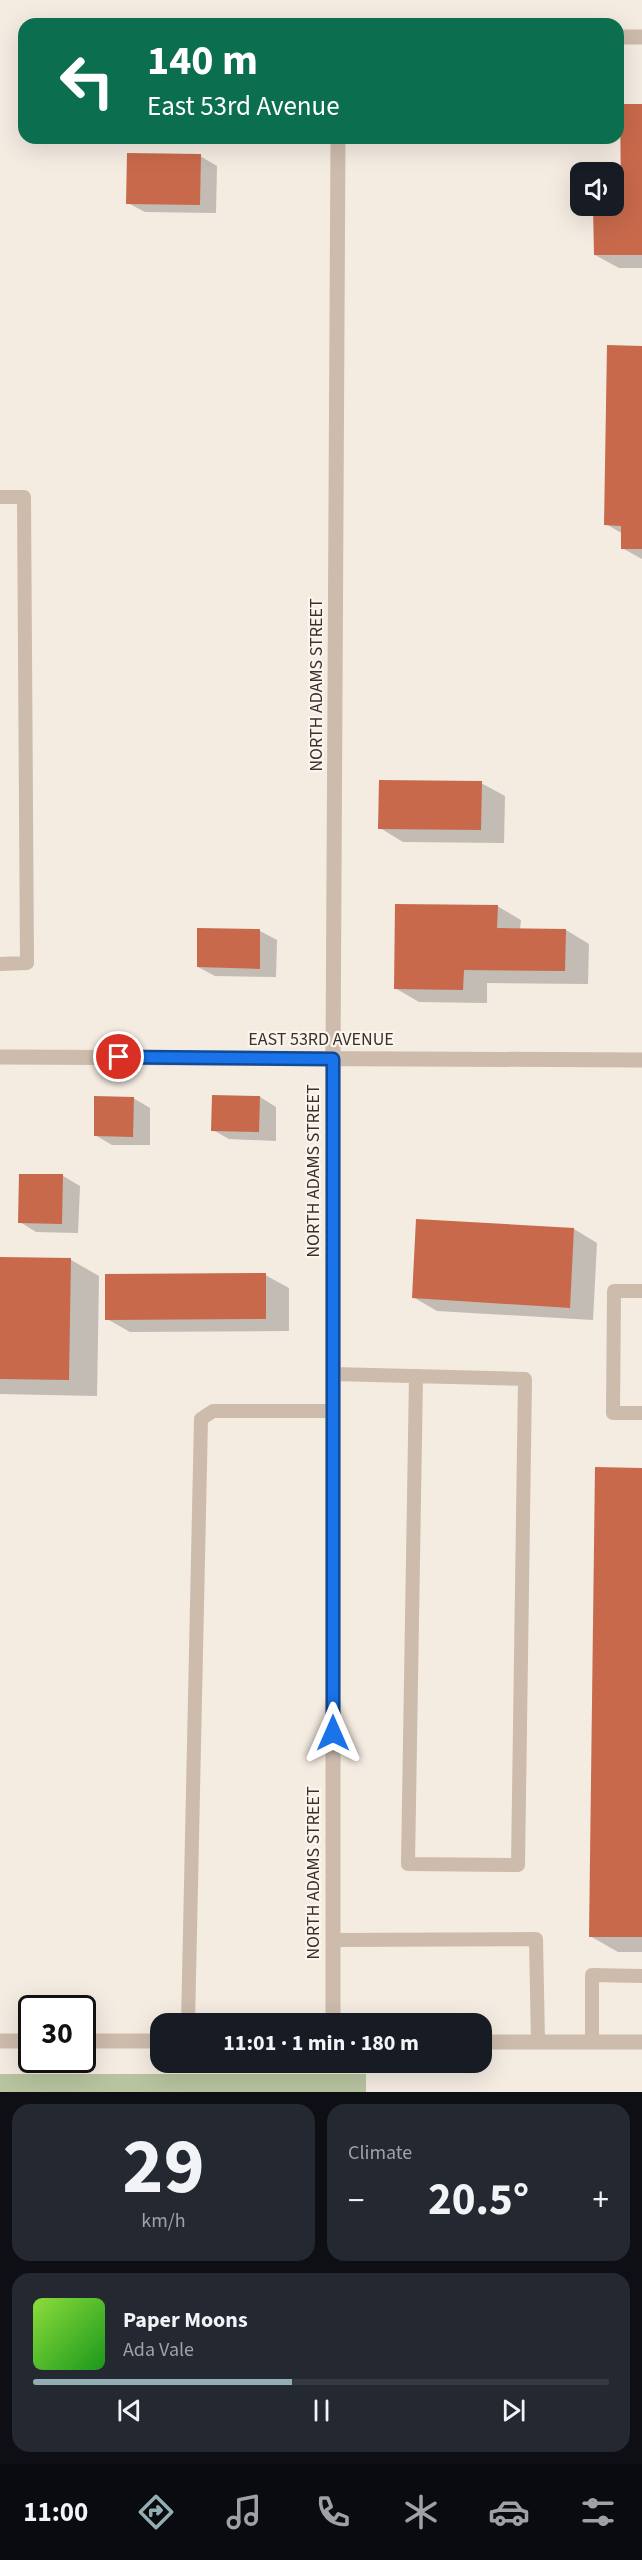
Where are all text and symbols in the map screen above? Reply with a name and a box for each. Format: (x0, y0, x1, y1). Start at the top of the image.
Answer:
text: 140 m (147, 31, 258, 91)
icon: left (48, 42, 126, 120)
text: East 53rd Avenue (147, 87, 340, 126)
map controls (570, 162, 624, 216)
button: sound (570, 162, 624, 216)
street label: NORTH ADAMS STREET (304, 598, 329, 772)
street label: EAST 53RD AVENUE (248, 1027, 394, 1052)
pin (93, 1031, 144, 1082)
icon: arrive (102, 1040, 135, 1073)
street label: NORTH ADAMS STREET (301, 1084, 326, 1258)
position arrow (301, 1701, 365, 1765)
street label: NORTH ADAMS STREET (301, 1786, 326, 1960)
speed limit sign: 30 (18, 1995, 96, 2073)
text: 11:01 · 1 min · 180 m (223, 2027, 419, 2059)
text: 29 (122, 2112, 205, 2223)
text: Climate (348, 2139, 412, 2167)
text: 20.5° (428, 2168, 529, 2232)
text: − (348, 2177, 364, 2224)
text: + (593, 2177, 609, 2224)
text: km/h (141, 2207, 186, 2235)
text: Paper Moons (123, 2304, 248, 2336)
text: Ada Vale (123, 2336, 194, 2364)
icon: previous (113, 2394, 146, 2427)
icon: pause (305, 2394, 338, 2427)
icon: next (497, 2394, 530, 2427)
icon: directions (135, 2491, 177, 2533)
icon: music (223, 2491, 265, 2533)
icon: phone (312, 2491, 354, 2533)
icon: climate (400, 2491, 442, 2533)
icon: car (488, 2491, 530, 2533)
icon: filters (577, 2491, 619, 2533)
text: 11:00 (23, 2493, 88, 2532)

